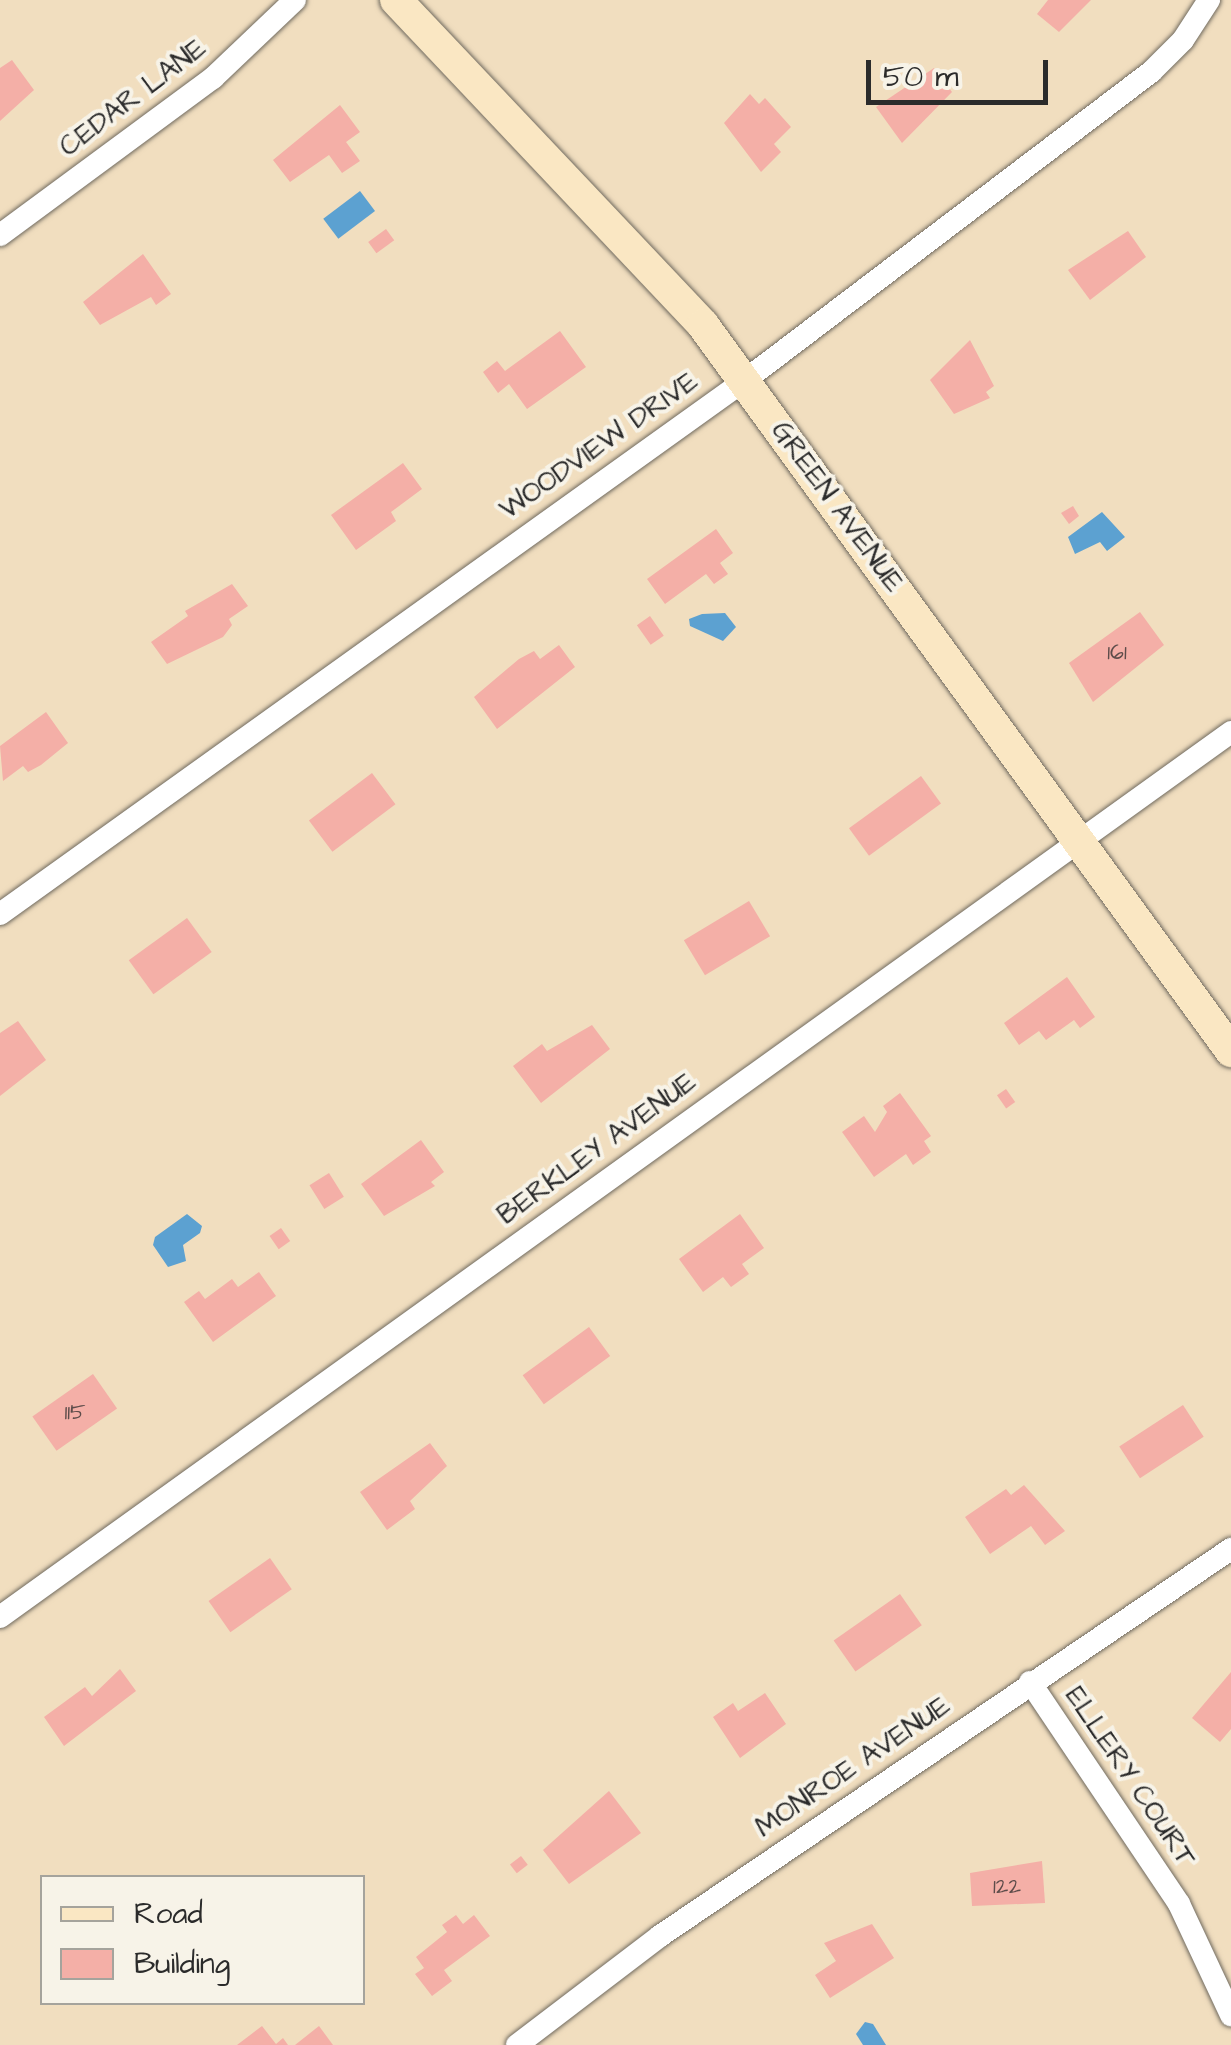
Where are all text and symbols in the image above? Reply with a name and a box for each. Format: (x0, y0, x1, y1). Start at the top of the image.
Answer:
street label: CEDAR LANE (53, 32, 213, 164)
scale bar (871, 40, 1054, 102)
text: 50 m (883, 56, 959, 98)
street label: WOODVIEW DRIVE (493, 365, 705, 527)
street label: GREEN AVENUE (764, 415, 910, 599)
house number: 161 (1107, 640, 1127, 666)
street label: BERKLEY AVENUE (491, 1066, 703, 1232)
house number: 115 (64, 1400, 86, 1426)
street label: ELLERY COURT (1057, 1681, 1203, 1873)
street label: MONROE AVENUE (749, 1689, 957, 1845)
house number: 122 (993, 1874, 1021, 1900)
legend (40, 1875, 365, 2005)
text: Road (134, 1893, 203, 1935)
text: Building (134, 1943, 230, 1985)

